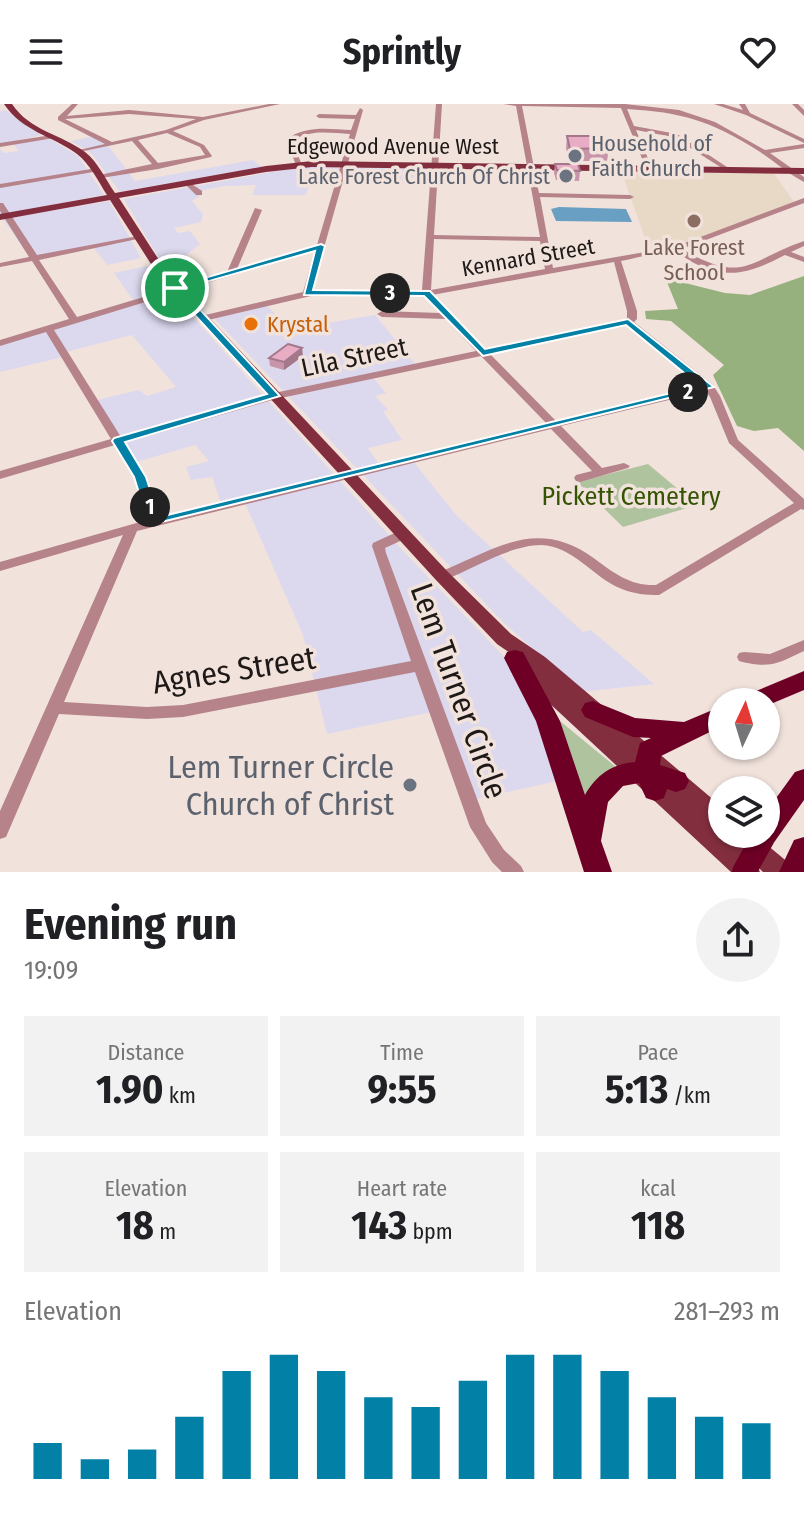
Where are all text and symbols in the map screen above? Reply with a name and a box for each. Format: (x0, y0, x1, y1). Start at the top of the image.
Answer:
icon: menu (24, 30, 68, 74)
text: Sprintly (343, 30, 461, 74)
icon: heart (736, 30, 780, 74)
place label: Household of Faith Church (591, 130, 713, 182)
street label: Edgewood Avenue West (287, 133, 500, 160)
marker: Household of Faith Church (566, 147, 584, 165)
place label: Lake Forest Church Of Christ (298, 163, 551, 190)
marker: Lake Forest Church Of Christ (557, 167, 575, 185)
marker: Lake Forest School (685, 212, 703, 230)
street label: Kennard Street (460, 232, 597, 282)
place label: Lake Forest School (643, 234, 746, 286)
pin (141, 254, 209, 322)
icon: arrive (153, 266, 197, 310)
pin: 3 (370, 273, 410, 313)
text: 3 (385, 279, 395, 306)
place label: Krystal (267, 311, 329, 338)
marker: Krystal (242, 315, 260, 333)
street label: Lila Street (298, 331, 410, 384)
pin: 2 (668, 372, 708, 412)
text: 2 (683, 378, 693, 405)
park label: Pickett Cemetery (541, 481, 721, 512)
pin: 1 (130, 487, 170, 527)
text: 1 (145, 493, 155, 520)
street label: Lem Turner Circle (402, 578, 516, 804)
street label: Agnes Street (150, 638, 319, 702)
north arrow (708, 688, 780, 760)
map controls (708, 688, 780, 848)
place label: Lem Turner Circle Church of Christ (167, 748, 395, 823)
marker: Lem Turner Circle Church of Christ (401, 776, 419, 794)
button: layers (708, 776, 780, 848)
text: Evening run (24, 898, 237, 951)
button: share (696, 898, 780, 982)
text: 19:09 (24, 955, 78, 986)
text: Distance (107, 1039, 185, 1066)
text: Time (380, 1039, 424, 1066)
text: Pace (637, 1039, 679, 1066)
text: 1.90 (96, 1066, 164, 1114)
text: 9:55 (367, 1066, 437, 1114)
text: 5:13 (605, 1066, 668, 1114)
text: km (164, 1082, 196, 1109)
text: /km (668, 1082, 711, 1109)
text: Elevation (105, 1175, 187, 1202)
text: Heart rate (357, 1175, 447, 1202)
text: kcal (640, 1175, 676, 1202)
text: 18 (116, 1202, 154, 1250)
text: 143 (351, 1202, 407, 1250)
text: 118 (631, 1202, 685, 1250)
text: m (154, 1218, 176, 1245)
text: bpm (407, 1218, 453, 1245)
text: Elevation (24, 1296, 122, 1327)
text: 281–293 m (674, 1296, 780, 1327)

